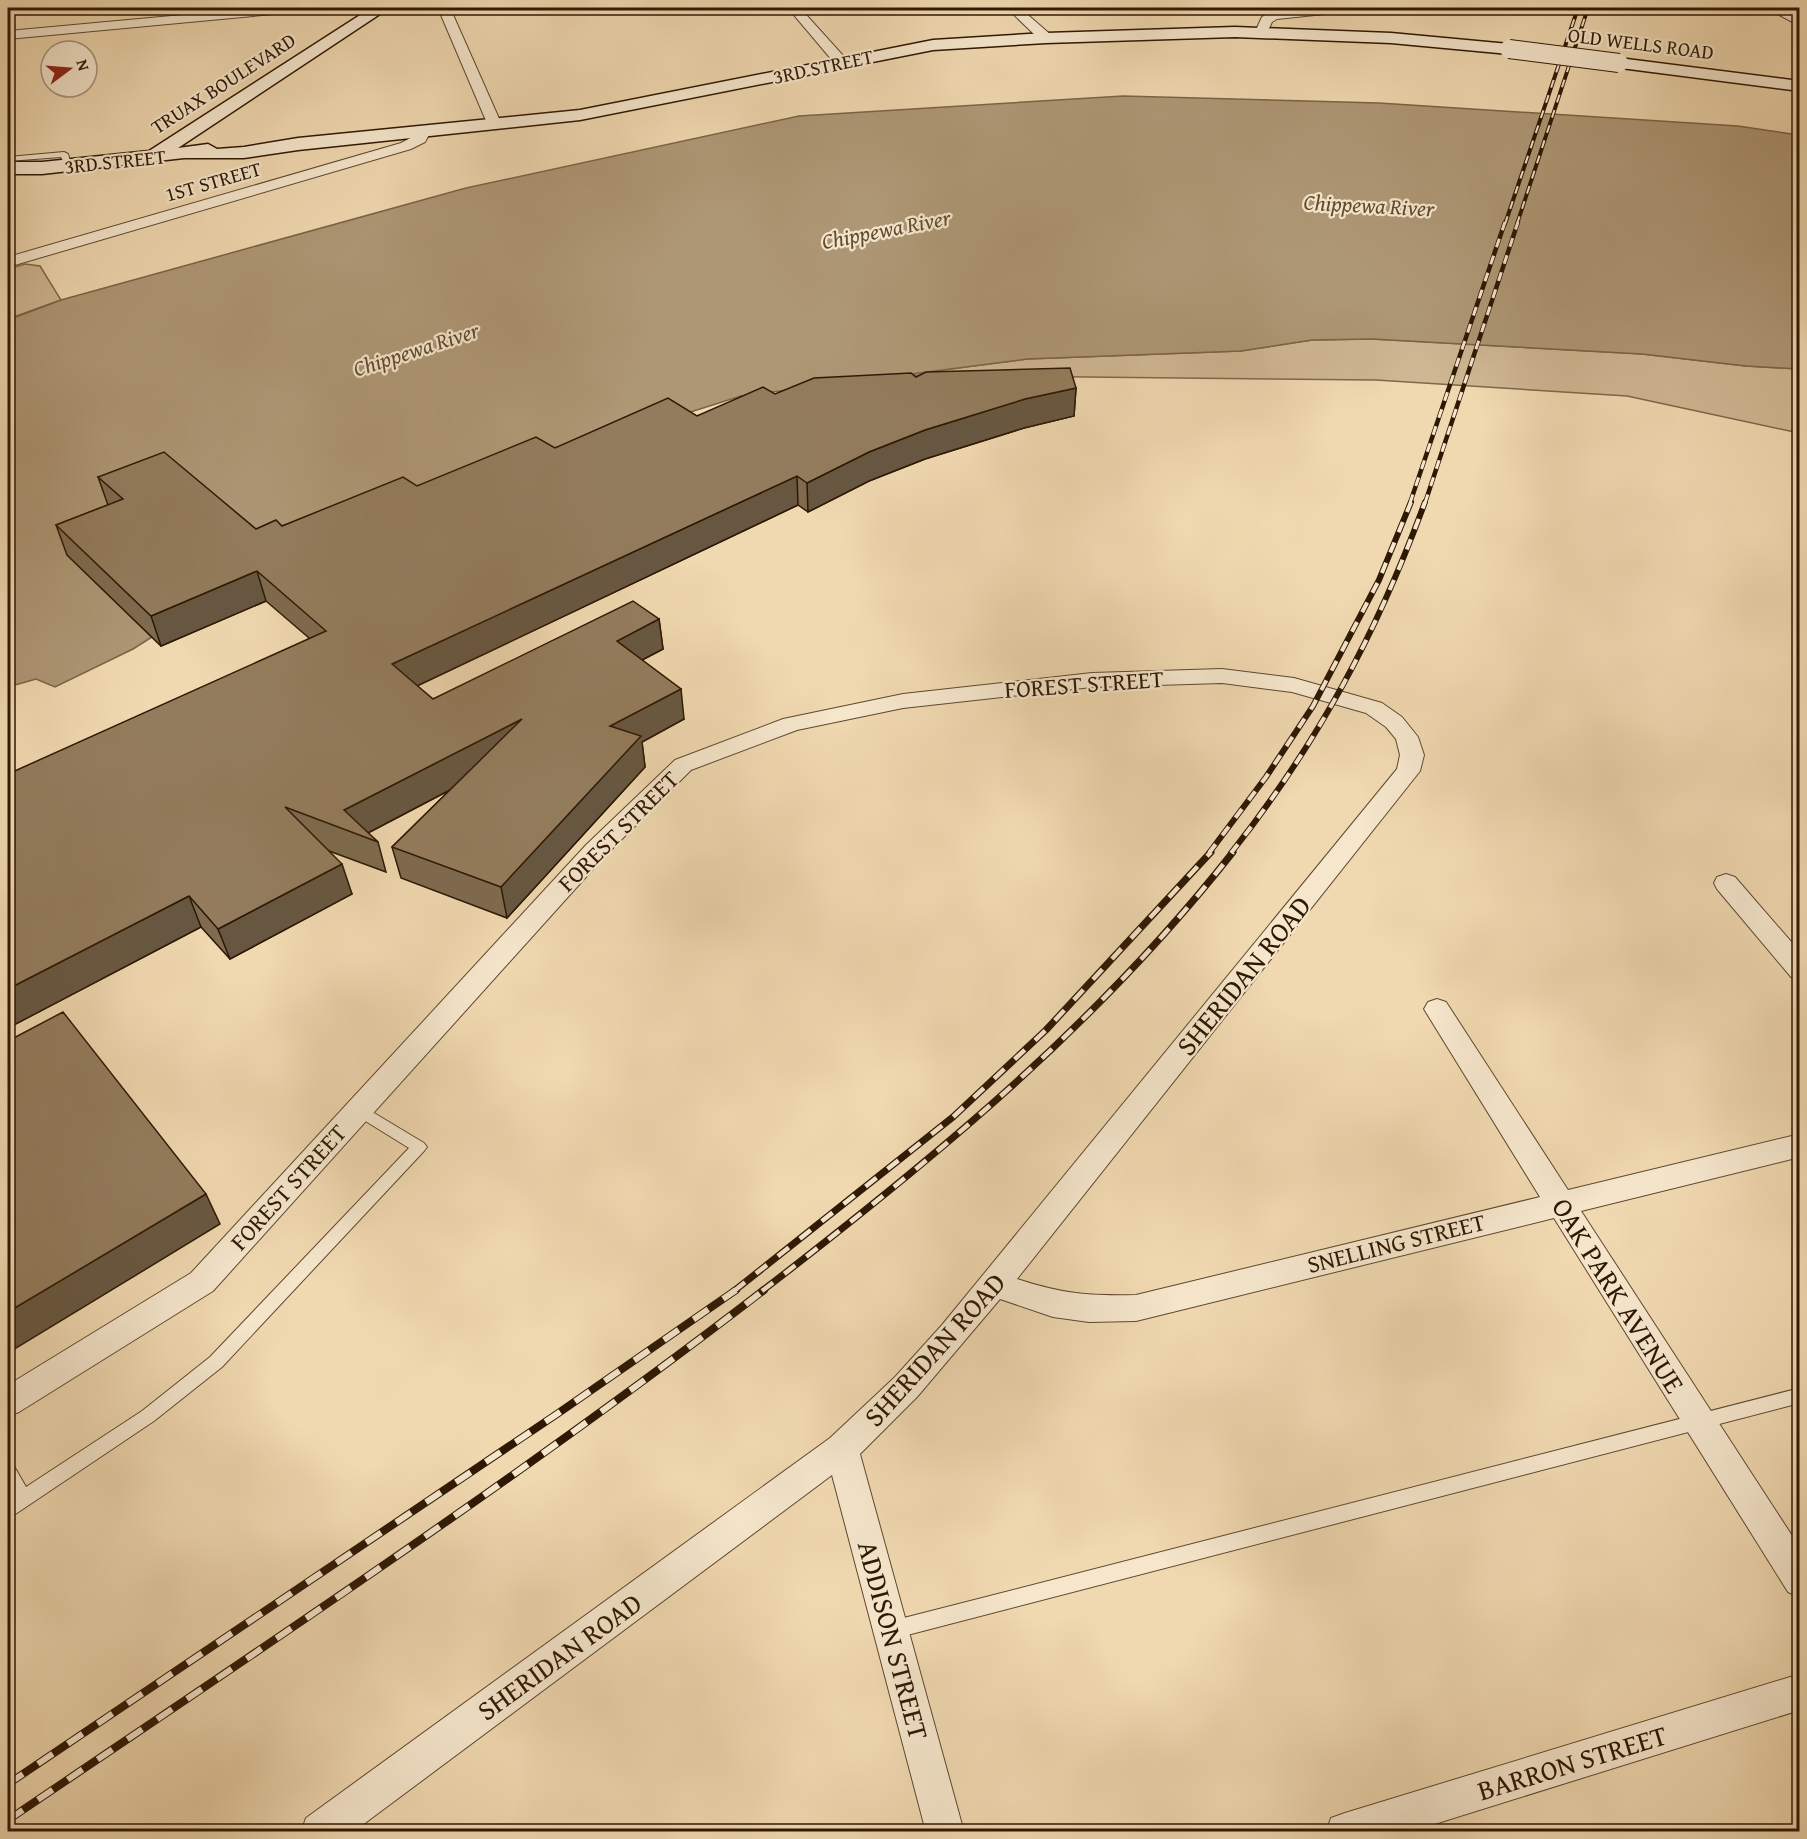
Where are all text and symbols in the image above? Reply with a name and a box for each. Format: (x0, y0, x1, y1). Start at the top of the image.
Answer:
street label: OLD WELLS ROAD (1566, 20, 1716, 66)
street label: TRUAX BOULEVARD (145, 25, 301, 141)
north arrow (39, 39, 99, 99)
street label: 3RD STREET (770, 41, 876, 91)
text: N (70, 56, 97, 74)
street label: 3RD STREET (63, 141, 167, 181)
street label: 1ST STREET (161, 153, 265, 209)
water label: Chippewa River (1303, 186, 1436, 224)
water label: Chippewa River (819, 201, 954, 257)
water label: Chippewa River (349, 313, 484, 384)
street label: FOREST STREET (1003, 661, 1165, 707)
street label: FOREST STREET (549, 762, 687, 900)
street label: SHERIDAN ROAD (1166, 886, 1320, 1064)
street label: FOREST STREET (222, 1116, 354, 1258)
street label: OAK PARK AVENUE (1542, 1189, 1696, 1401)
street label: SNELLING STREET (1303, 1204, 1489, 1282)
street label: SHERIDAN ROAD (853, 1263, 1015, 1435)
street label: ADDISON STREET (848, 1536, 940, 1744)
street label: SHERIDAN ROAD (468, 1582, 650, 1730)
street label: BARRON STREET (1472, 1714, 1672, 1810)

